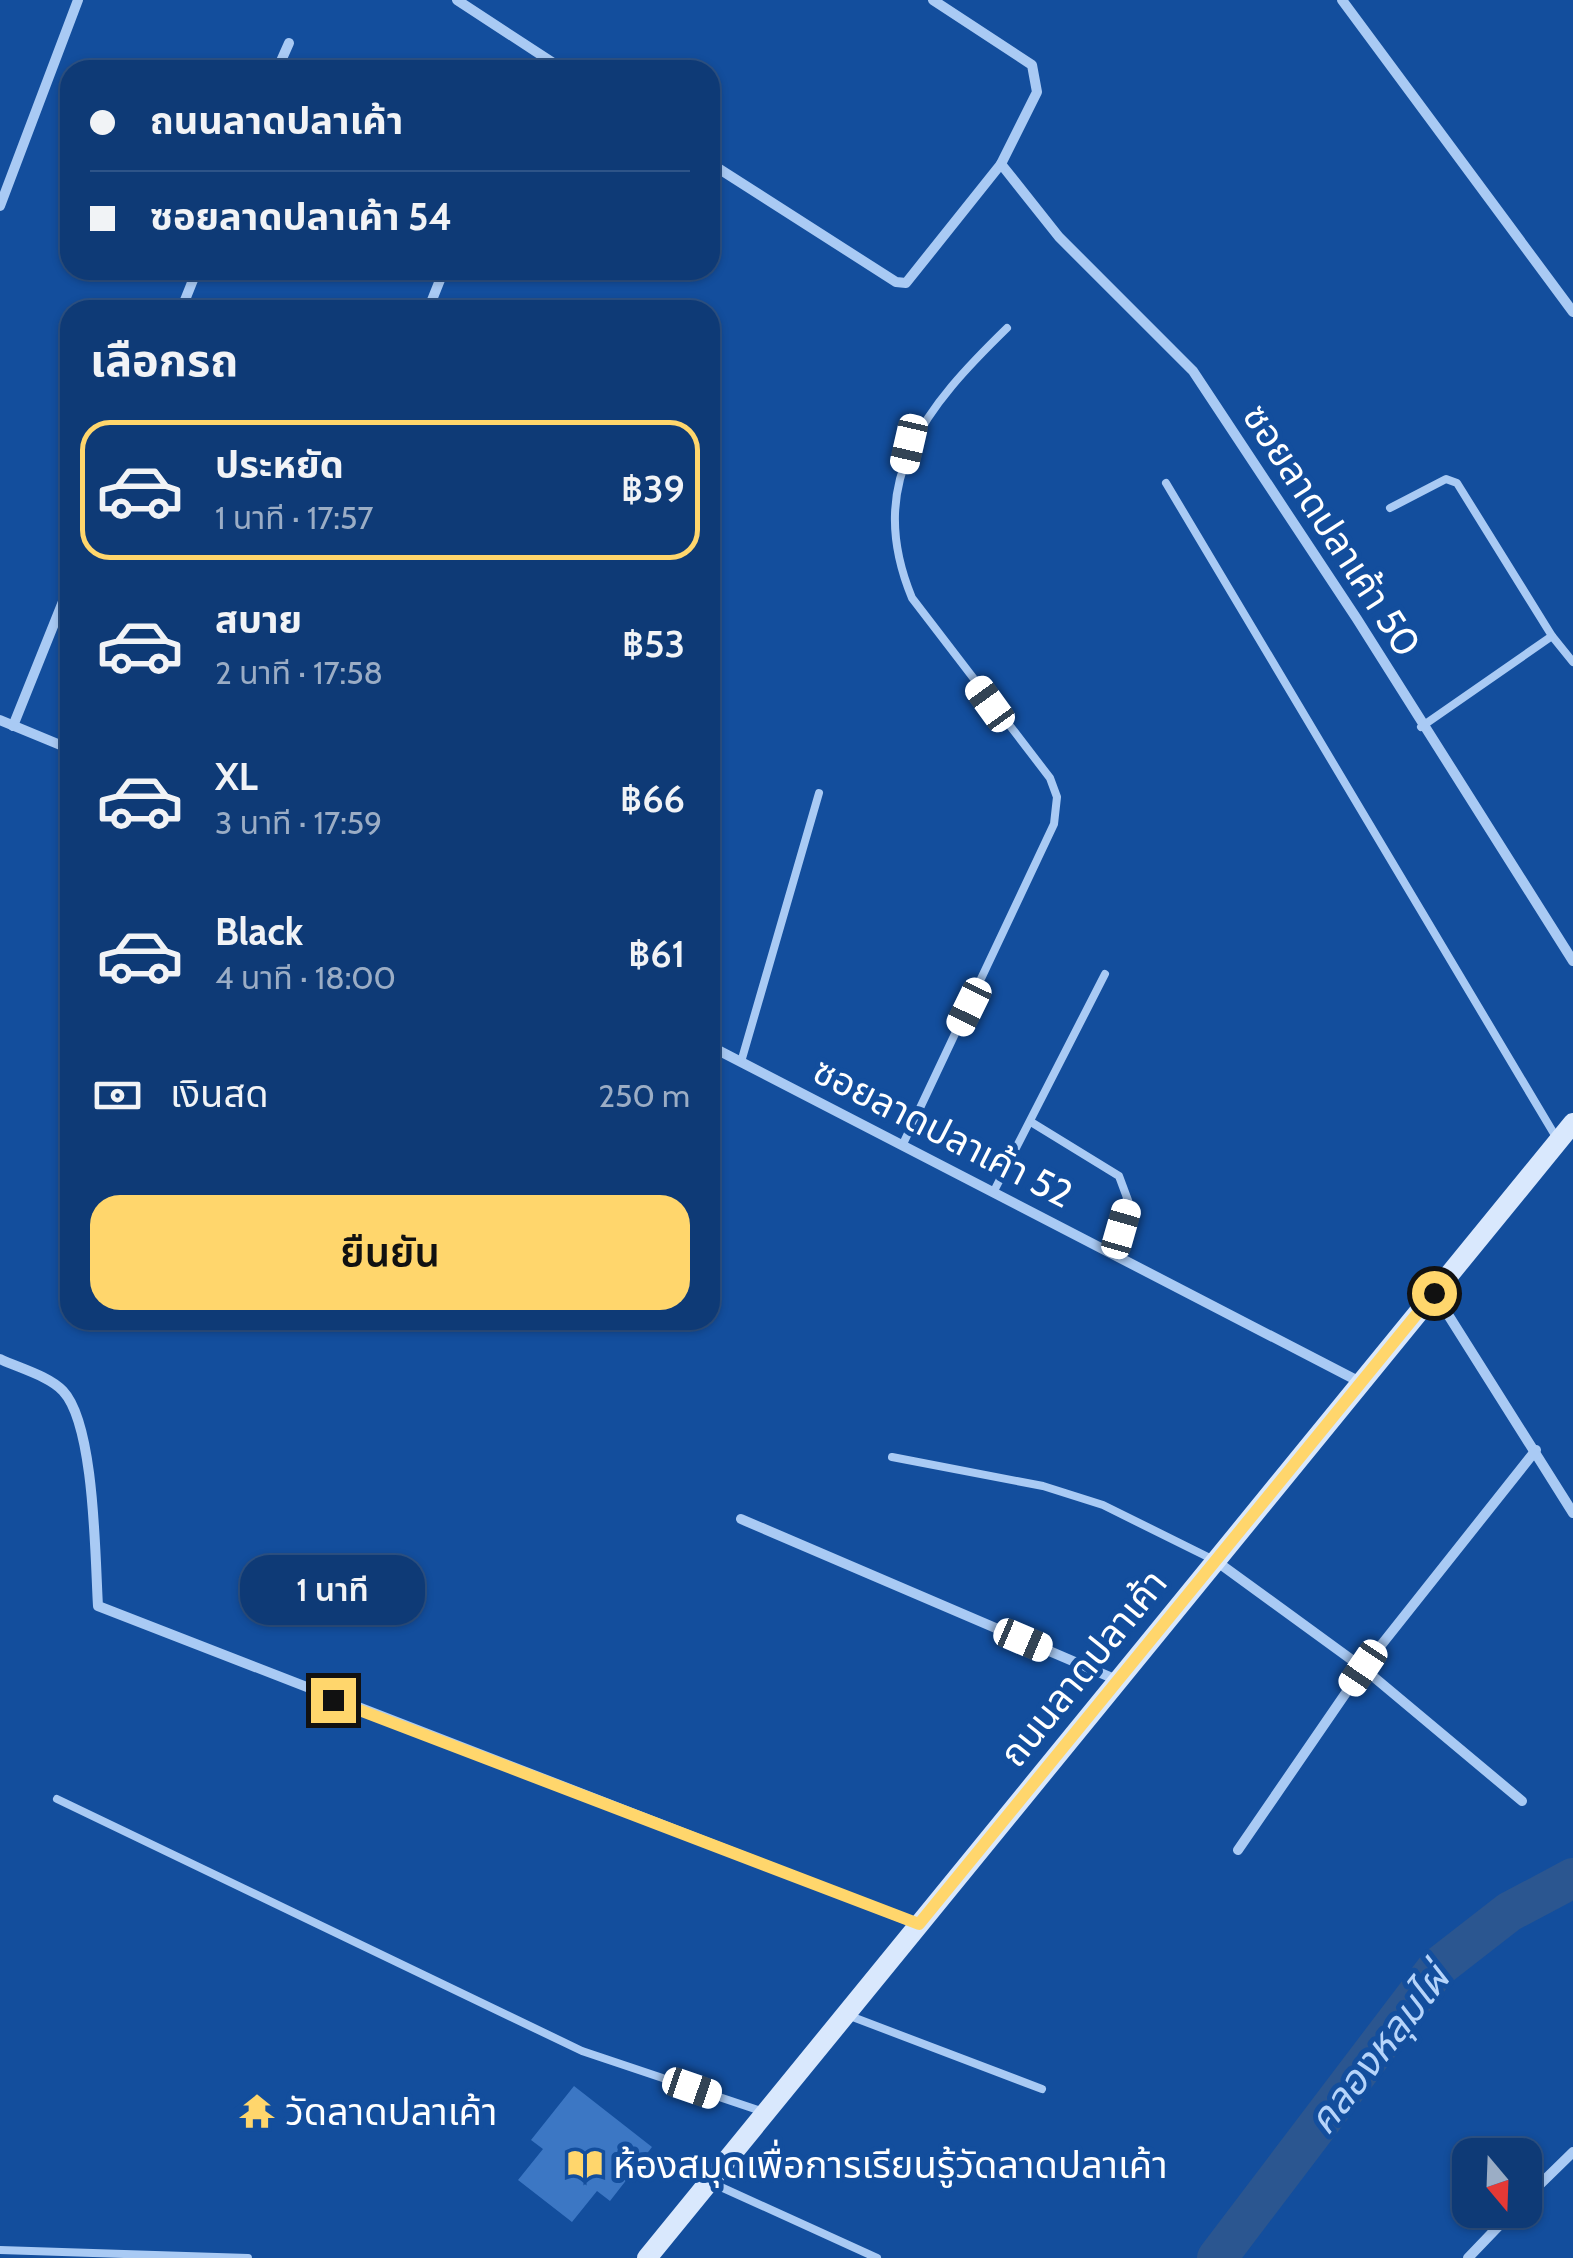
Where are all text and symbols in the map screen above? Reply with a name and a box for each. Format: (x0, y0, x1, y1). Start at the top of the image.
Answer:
text: ถนนลาดปลาเค้า (150, 97, 403, 144)
text: ซอยลาดปลาเค้า 54 (150, 193, 452, 240)
text: เลือกรถ (90, 333, 238, 387)
street label: ซอยลาดปลาเค้า 50 (1233, 395, 1431, 665)
car (888, 411, 930, 477)
text: ประหยัด (215, 441, 344, 488)
icon: car (95, 445, 185, 535)
text: ฿39 (621, 465, 685, 512)
text: 1 นาที · 17:57 (215, 498, 373, 537)
text: สบาย (215, 596, 302, 643)
icon: car (95, 600, 185, 690)
text: ฿53 (622, 620, 685, 667)
text: 2 นาที · 17:58 (215, 653, 383, 692)
car (960, 671, 1020, 737)
text: XL (215, 753, 258, 800)
icon: car (95, 755, 185, 845)
text: ฿66 (620, 775, 685, 822)
text: 3 นาที · 17:59 (215, 803, 382, 842)
text: Black (215, 908, 303, 955)
icon: car (95, 910, 185, 1000)
text: ฿61 (628, 930, 685, 977)
text: 4 นาที · 18:00 (215, 958, 396, 997)
car (942, 973, 996, 1041)
street label: ซอยลาดปลาเค้า 52 (805, 1046, 1081, 1218)
icon: cash (90, 1068, 145, 1123)
text: เงินสด (170, 1070, 269, 1117)
text: 250 m (598, 1076, 690, 1115)
button: ยืนยัน (90, 1195, 690, 1310)
car (1098, 1196, 1144, 1262)
route start (1412, 1271, 1457, 1316)
callout: 1 นาที (240, 1555, 426, 1625)
street label: ถนนลาดปลาเค้า (989, 1560, 1177, 1776)
text: 1 นาที (296, 1570, 369, 1609)
car (990, 1614, 1056, 1666)
car (1334, 1635, 1392, 1701)
route end (311, 1678, 356, 1723)
water label: คลองหลุมไผ่ (1297, 1951, 1463, 2144)
car (659, 2064, 725, 2112)
place label: วัดลาดปลาเค้า (285, 2088, 497, 2135)
temple icon: วัดลาดปลาเค้า (238, 2092, 276, 2130)
north arrow (1452, 2138, 1542, 2228)
map controls (1452, 2138, 1542, 2228)
place label: ห้องสมุดเพื่อการเรียนรู้วัดลาดปลาเค้า (613, 2139, 1168, 2188)
library icon: ห้องสมุดเพื่อการเรียนรู้วัดลาดปลาเค้า (566, 2145, 604, 2183)

